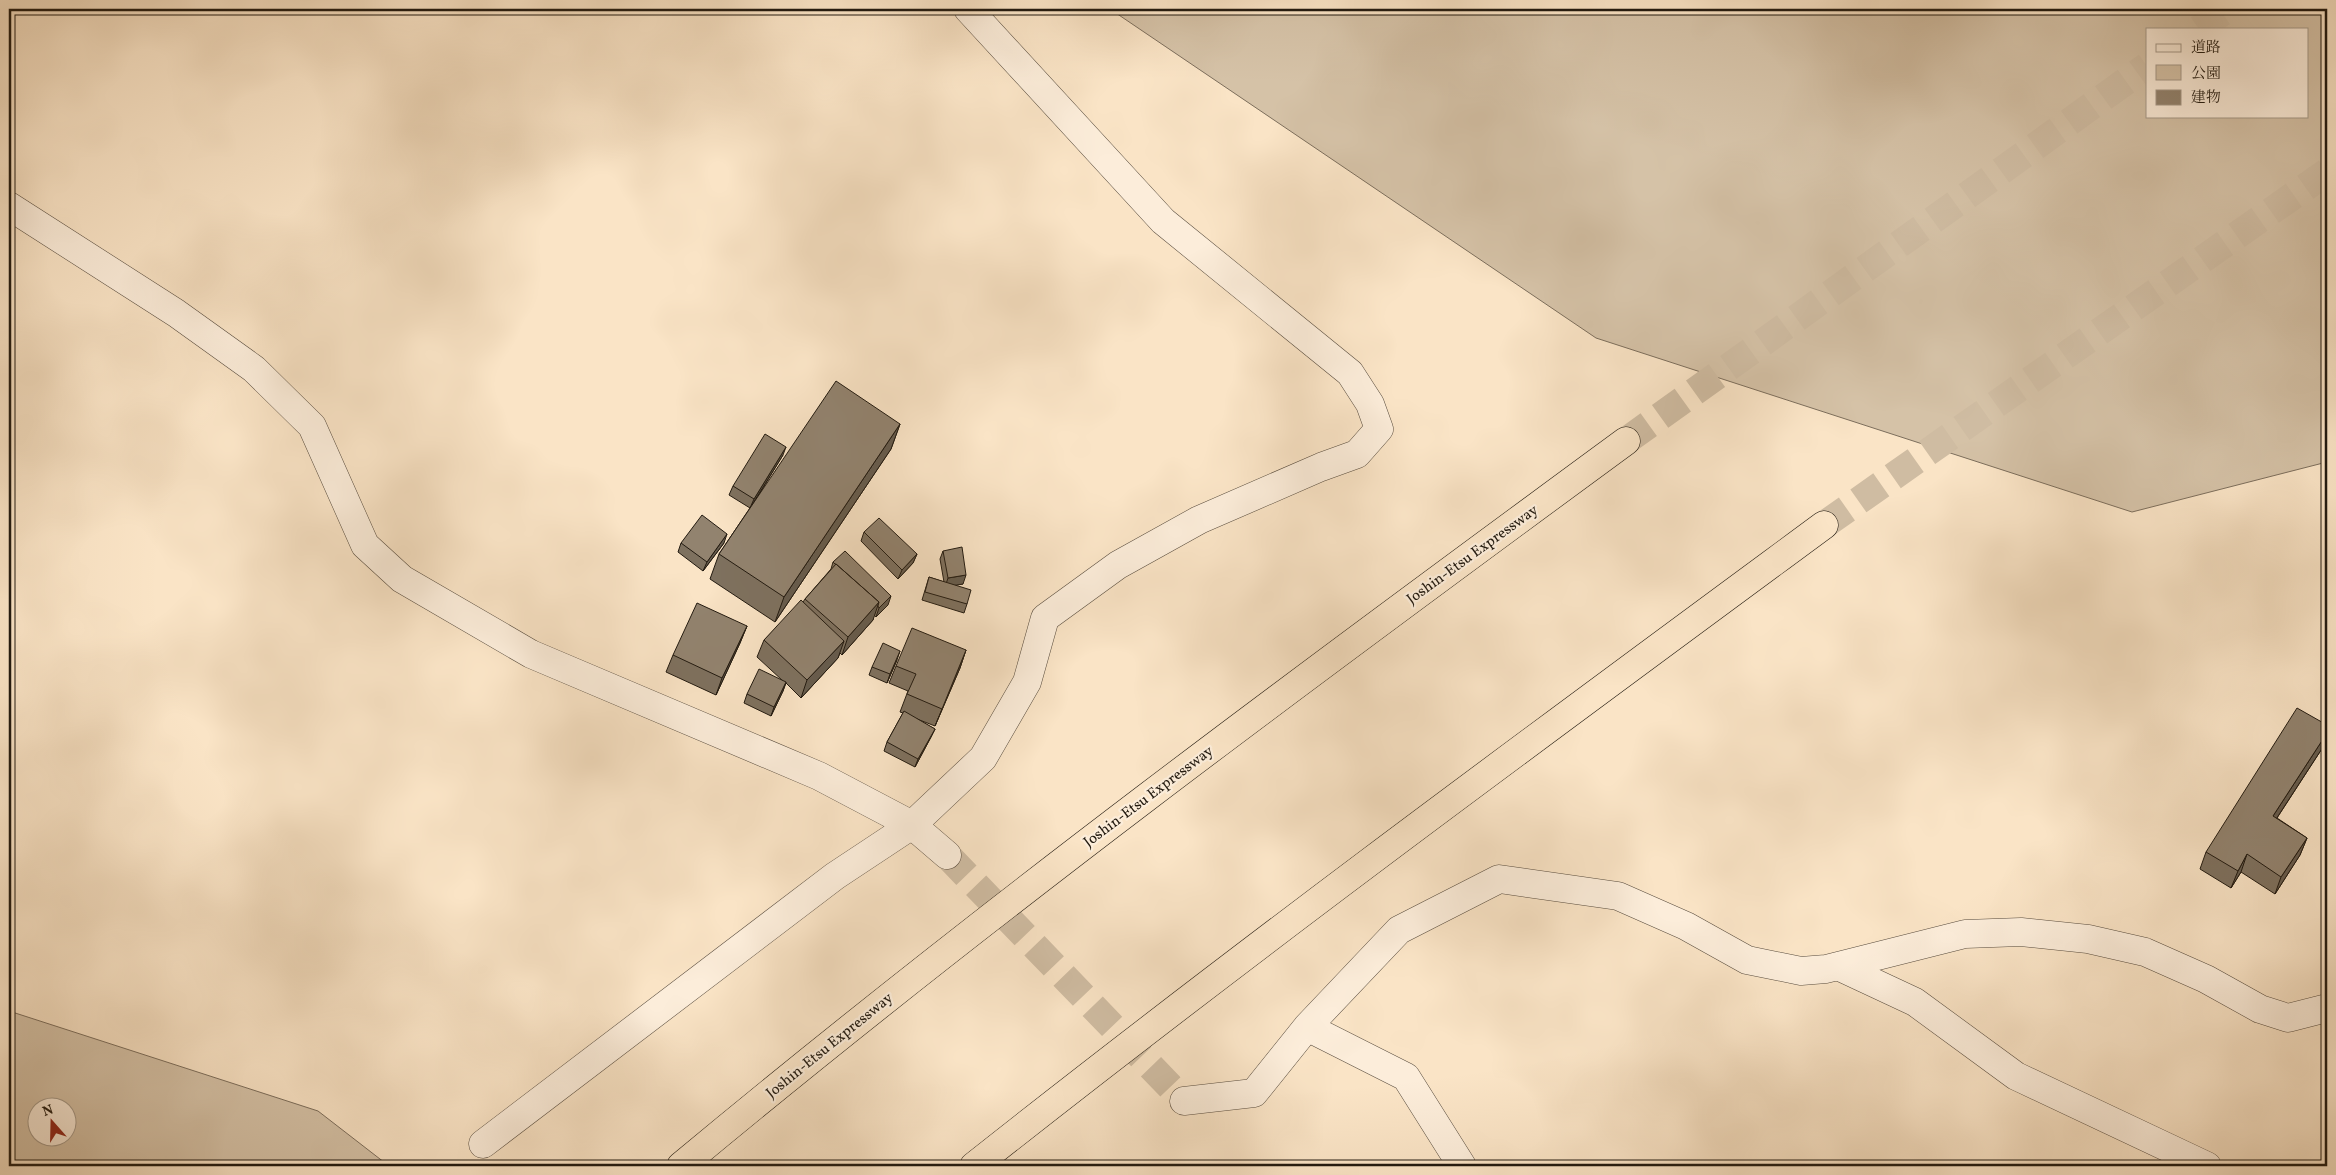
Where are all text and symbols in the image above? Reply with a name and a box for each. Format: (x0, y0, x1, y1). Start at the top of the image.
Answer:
legend (2146, 28, 2308, 118)
text: 道路 (2191, 38, 2221, 59)
text: 公園 (2191, 64, 2221, 85)
text: 建物 (2191, 88, 2221, 109)
street label: Joshin-Etsu Expressway (1403, 500, 1543, 610)
street label: Joshin-Etsu Expressway (1080, 741, 1218, 853)
street label: Joshin-Etsu Expressway (762, 988, 898, 1104)
north arrow (28, 1098, 78, 1148)
text: N (40, 1101, 56, 1122)

